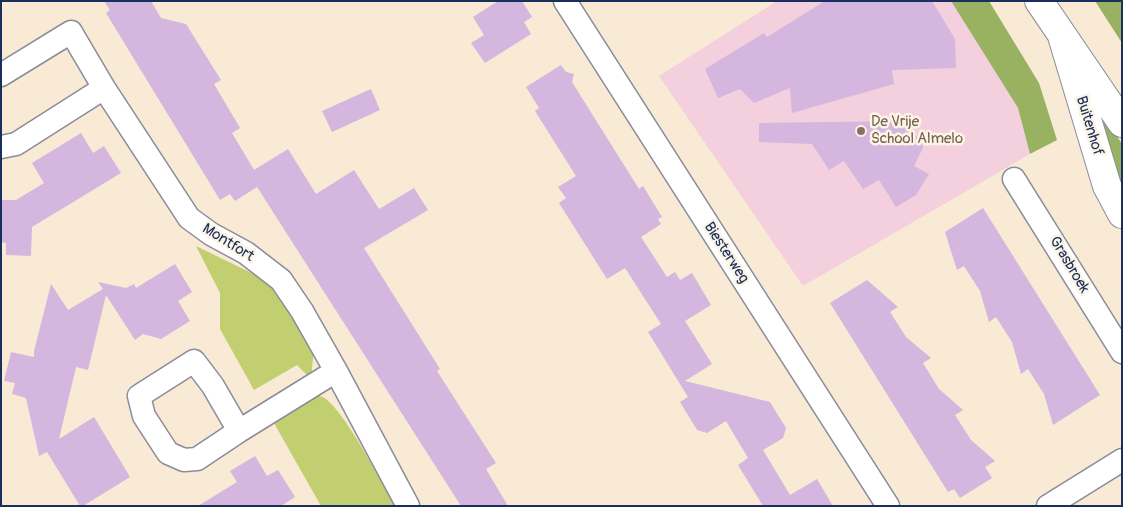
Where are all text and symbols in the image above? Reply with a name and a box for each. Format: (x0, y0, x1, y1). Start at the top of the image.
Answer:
street label: Buitenhof (1071, 94, 1107, 158)
place label: De Vrije School Almelo (871, 113, 963, 148)
marker: De Vrije School Almelo (855, 125, 867, 137)
street label: Biesterweg (700, 219, 752, 287)
street label: Montfort (199, 220, 257, 266)
street label: Grasbroek (1045, 233, 1093, 297)

